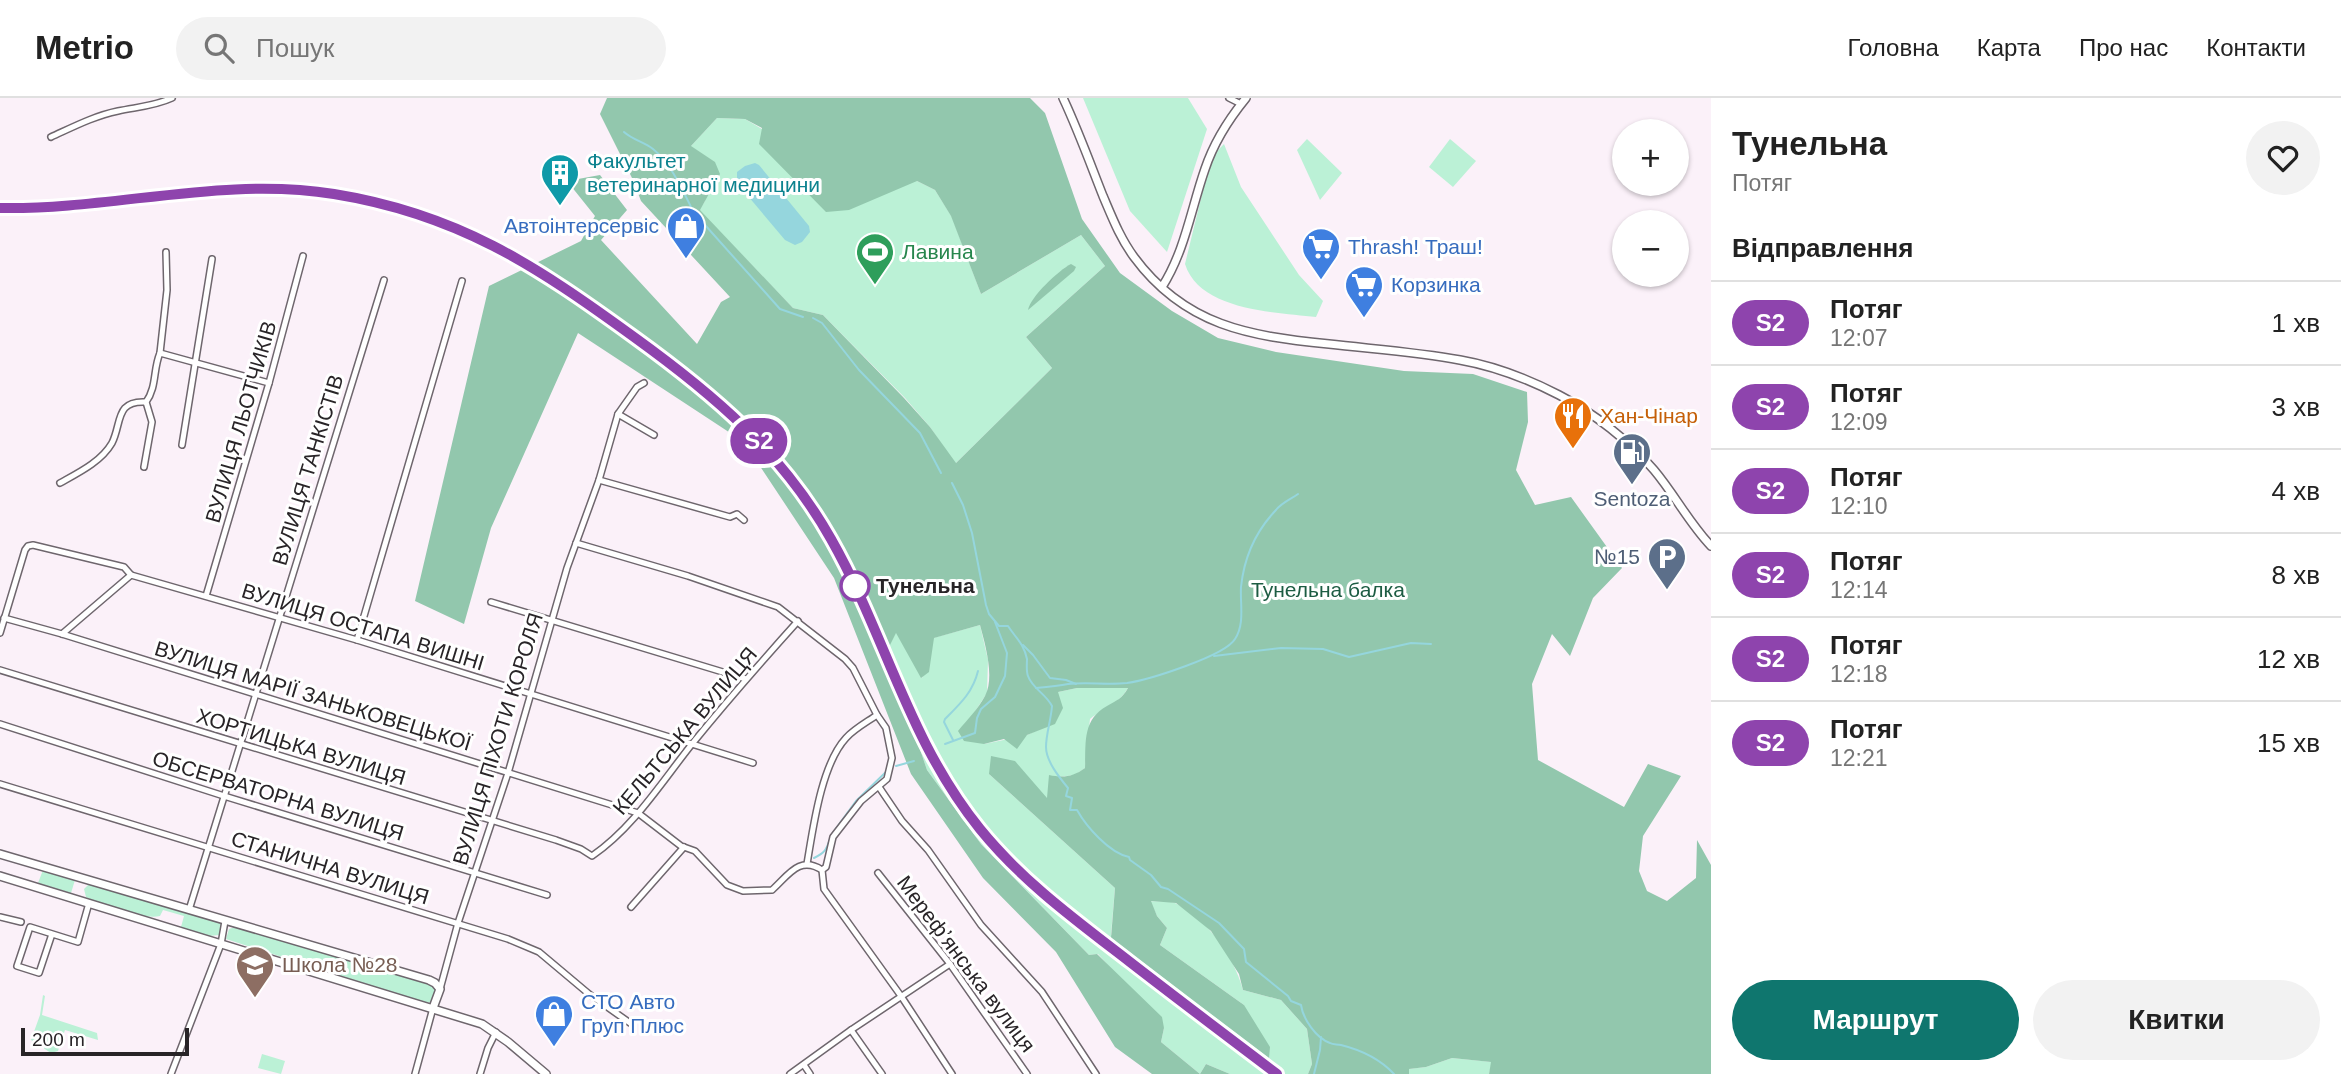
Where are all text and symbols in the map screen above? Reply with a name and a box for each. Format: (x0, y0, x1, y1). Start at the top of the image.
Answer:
search box (176, 17, 666, 80)
text: Metrio (35, 29, 134, 66)
icon: search (200, 29, 238, 67)
text: Пошук (256, 33, 334, 63)
text: Головна (1848, 34, 1939, 61)
text: Карта (1977, 34, 2041, 61)
text: Про нас (2079, 34, 2168, 61)
text: Контакти (2206, 34, 2306, 61)
map controls (1612, 119, 1689, 287)
button: + (1612, 119, 1689, 196)
button: heart (2246, 121, 2320, 195)
text: Тунельна (1732, 125, 1887, 162)
place label: Факультет ветеринарної медицини (587, 149, 820, 196)
building icon: Факультет ветеринарної медицини (539, 152, 581, 207)
text: Потяг (1732, 170, 1792, 196)
shop icon: Автоінтерсервіс (665, 205, 707, 260)
button: − (1612, 210, 1689, 287)
place label: Автоінтерсервіс (504, 214, 659, 237)
supermarket icon: Thrash! Траш! (1300, 226, 1342, 281)
sports icon: Лавина (854, 231, 896, 286)
text: Відправлення (1732, 233, 1913, 263)
place label: Thrash! Траш! (1348, 235, 1483, 258)
place label: Лавина (902, 240, 974, 263)
supermarket icon: Корзинка (1343, 264, 1385, 319)
place label: Корзинка (1391, 273, 1481, 296)
text: Потяг (1830, 294, 1903, 324)
text: 1 хв (2272, 308, 2320, 338)
text: S2 (1756, 309, 1785, 336)
street label: ВУЛИЦЯ ЛЬОТЧИКІВ (201, 318, 280, 525)
text: 12:07 (1830, 325, 1888, 351)
street label: ВУЛИЦЯ ТАНКІСТІВ (268, 372, 347, 568)
text: Потяг (1830, 378, 1903, 408)
text: 3 хв (2272, 392, 2320, 422)
text: S2 (1756, 393, 1785, 420)
restaurant icon: Хан-Чінар (1552, 395, 1594, 450)
place label: Хан-Чінар (1600, 404, 1698, 427)
text: 12:09 (1830, 409, 1888, 435)
line badge: S2 (728, 418, 790, 464)
text: S2 (744, 427, 774, 454)
fuel station icon: Sentoza (1611, 431, 1653, 486)
text: Потяг (1830, 462, 1903, 492)
text: 4 хв (2272, 476, 2320, 506)
text: S2 (1756, 477, 1785, 504)
place label: Sentoza (1593, 487, 1671, 510)
text: 12:10 (1830, 493, 1888, 519)
parking icon: №15 (1646, 536, 1688, 591)
place label: №15 (1594, 545, 1640, 568)
text: Потяг (1830, 546, 1903, 576)
text: 8 хв (2272, 560, 2320, 590)
text: S2 (1756, 561, 1785, 588)
marker: Тунельна (840, 571, 870, 601)
place label: Тунельна (876, 574, 975, 597)
text: 12:14 (1830, 577, 1888, 603)
park label: Тунельна балка (1251, 578, 1405, 601)
street label: ВУЛИЦЯ ОСТАПА ВИШНІ (239, 579, 487, 674)
street label: ВУЛИЦЯ ПІХОТИ КОРОЛЯ (448, 610, 547, 868)
text: Потяг (1830, 630, 1903, 660)
street label: ВУЛИЦЯ МАРІЇ ЗАНЬКОВЕЦЬКОЇ (152, 636, 474, 755)
street label: КЕЛЬТСЬКА ВУЛИЦЯ (608, 642, 761, 819)
text: 12 хв (2257, 644, 2320, 674)
text: S2 (1756, 645, 1785, 672)
text: 12:18 (1830, 661, 1888, 687)
street label: ХОРТИЦЬКА ВУЛИЦЯ (194, 704, 409, 789)
text: Потяг (1830, 714, 1903, 744)
text: 15 хв (2257, 728, 2320, 758)
text: S2 (1756, 729, 1785, 756)
text: 12:21 (1830, 745, 1888, 771)
street label: ОБСЕРВАТОРНА ВУЛИЦЯ (150, 746, 407, 845)
street label: СТАНИЧНА ВУЛИЦЯ (229, 826, 432, 909)
street label: Мерефʼянська вулиця (893, 871, 1040, 1056)
school or university icon: Школа №28 (234, 944, 276, 999)
place label: Школа №28 (282, 953, 398, 976)
button: Маршрут (1732, 980, 2019, 1060)
button: Квитки (2033, 980, 2320, 1060)
place label: СТО Авто Груп Плюс (581, 990, 684, 1037)
shop icon: СТО Авто Груп Плюс (533, 993, 575, 1048)
scale bar (21, 1025, 189, 1057)
text: 200 m (32, 1029, 85, 1050)

